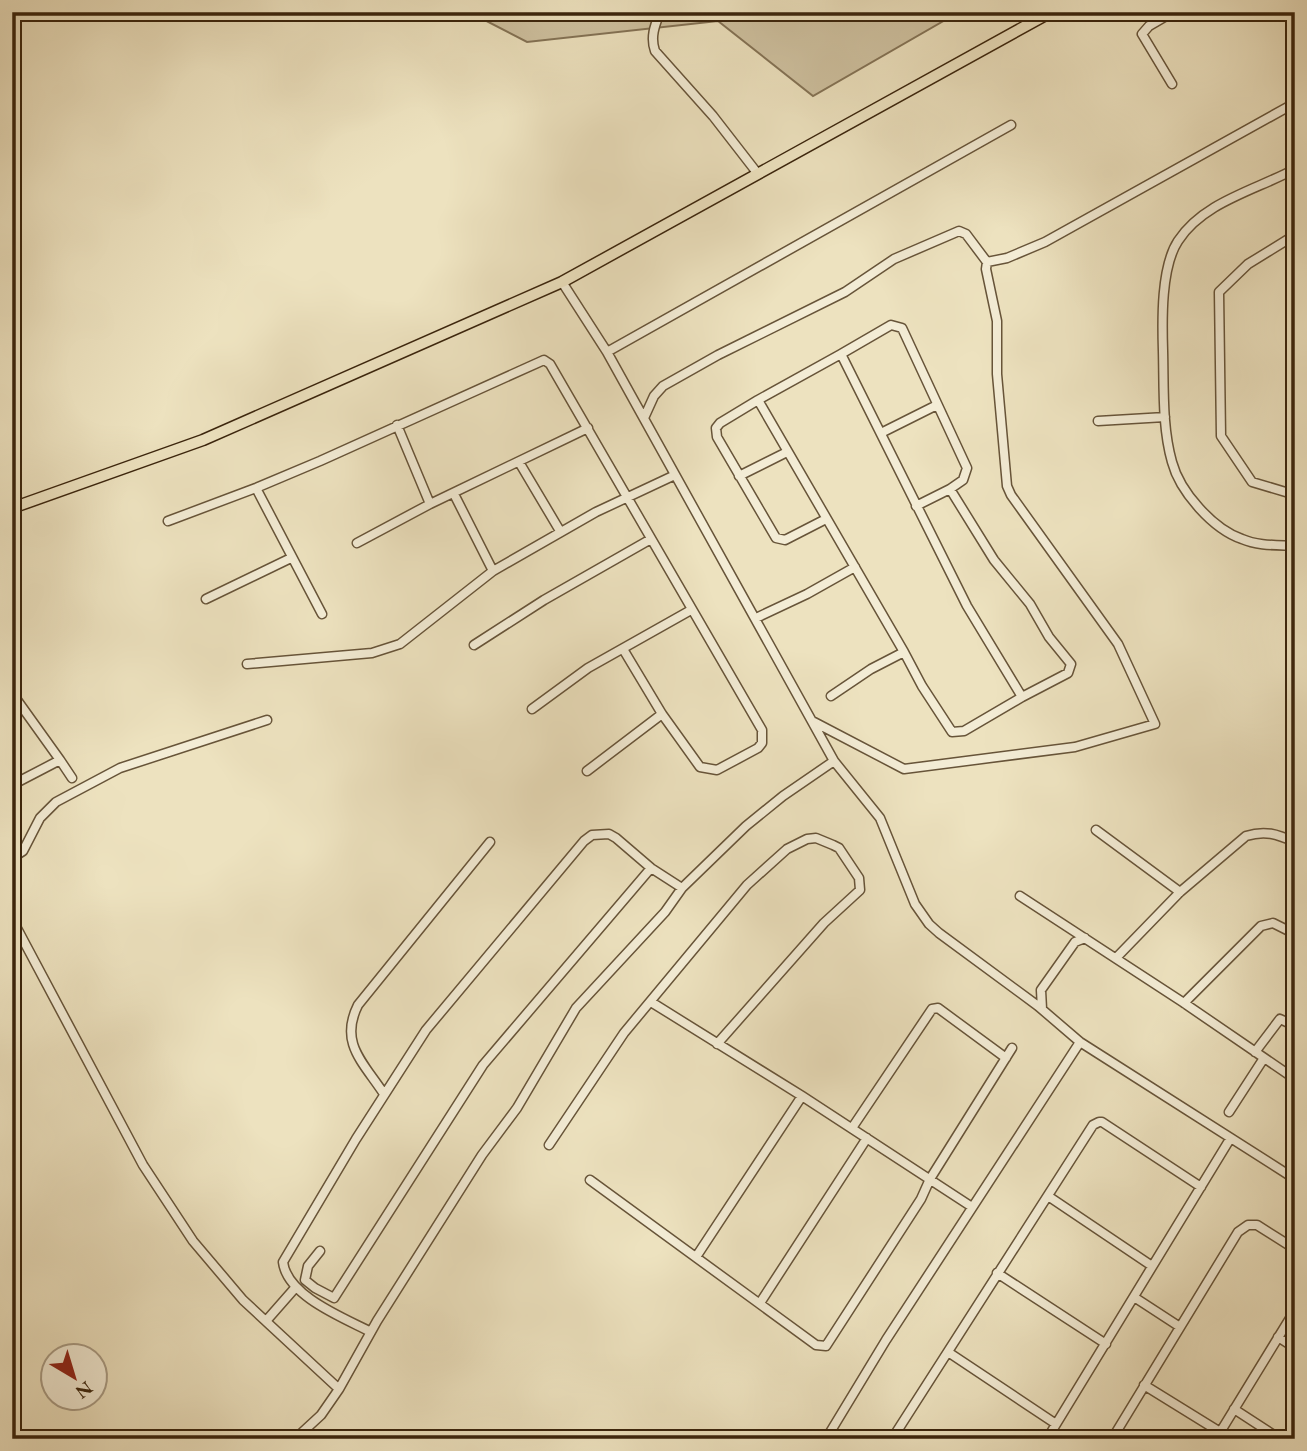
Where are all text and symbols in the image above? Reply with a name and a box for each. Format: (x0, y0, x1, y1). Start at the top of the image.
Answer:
north arrow (38, 1342, 108, 1412)
text: N (70, 1375, 98, 1405)

